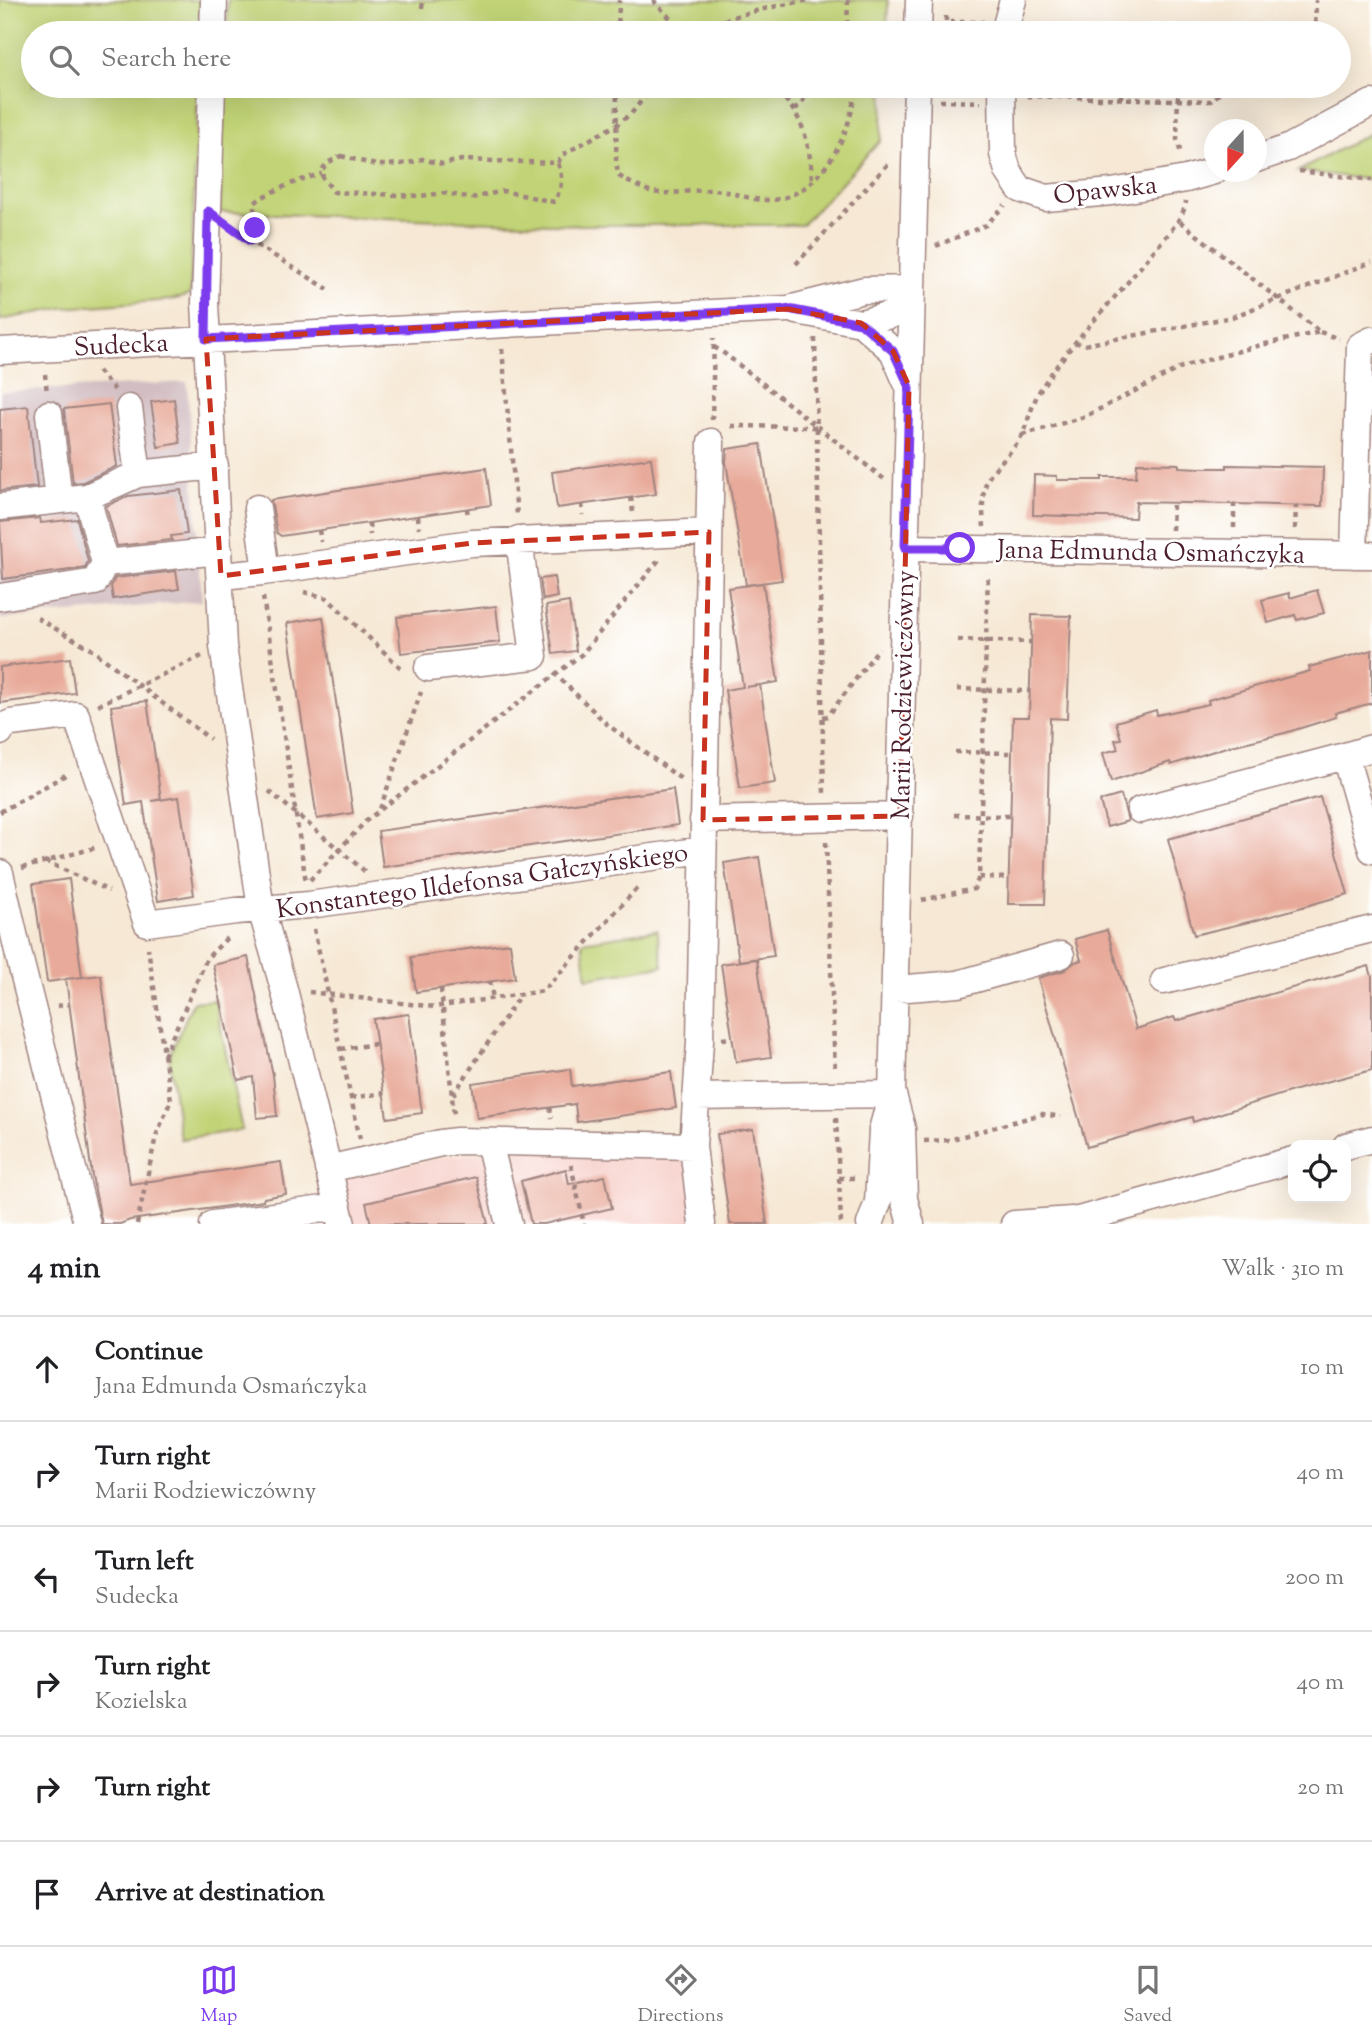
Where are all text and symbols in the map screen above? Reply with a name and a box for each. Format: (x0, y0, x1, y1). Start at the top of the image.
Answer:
search box (21, 21, 1351, 98)
icon: search (45, 41, 83, 79)
text: Search here (101, 41, 231, 78)
north arrow (1204, 119, 1267, 182)
street label: Opawska (1052, 168, 1159, 215)
route end (239, 212, 270, 243)
street label: Sudecka (73, 326, 169, 367)
route start (944, 532, 975, 563)
street label: Jana Edmunda Osmańczyka (995, 532, 1305, 575)
street label: Marii Rodziewiczówny (884, 570, 925, 820)
street label: Konstantego Ildefonsa Gałczyńskiego (274, 835, 691, 930)
map controls (1288, 1140, 1351, 1203)
button: locate (1288, 1140, 1351, 1203)
text: 4 min (28, 1248, 101, 1291)
text: Walk · 310 m (1221, 1253, 1344, 1286)
text: Continue (95, 1334, 203, 1371)
icon: ahead (28, 1350, 66, 1388)
text: 10 m (1300, 1352, 1344, 1385)
text: Jana Edmunda Osmańczyka (95, 1371, 367, 1404)
text: Turn right (95, 1439, 210, 1476)
icon: right (28, 1455, 66, 1493)
text: 40 m (1297, 1457, 1344, 1490)
text: Marii Rodziewiczówny (95, 1476, 316, 1509)
text: Turn left (95, 1544, 194, 1581)
icon: left (28, 1560, 66, 1598)
text: 200 m (1285, 1562, 1344, 1595)
text: Sudecka (95, 1581, 179, 1614)
text: Turn right (95, 1649, 210, 1686)
icon: right (28, 1665, 66, 1703)
text: 40 m (1297, 1667, 1344, 1700)
text: Kozielska (95, 1686, 188, 1719)
icon: right (28, 1770, 66, 1808)
text: Turn right (95, 1770, 210, 1807)
text: 20 m (1297, 1772, 1344, 1805)
icon: arrive (28, 1875, 66, 1913)
text: Arrive at destination (95, 1875, 325, 1912)
tab: Map (200, 1961, 238, 2030)
tab: Directions (638, 1961, 723, 2030)
tab: Saved (1123, 1961, 1172, 2030)

